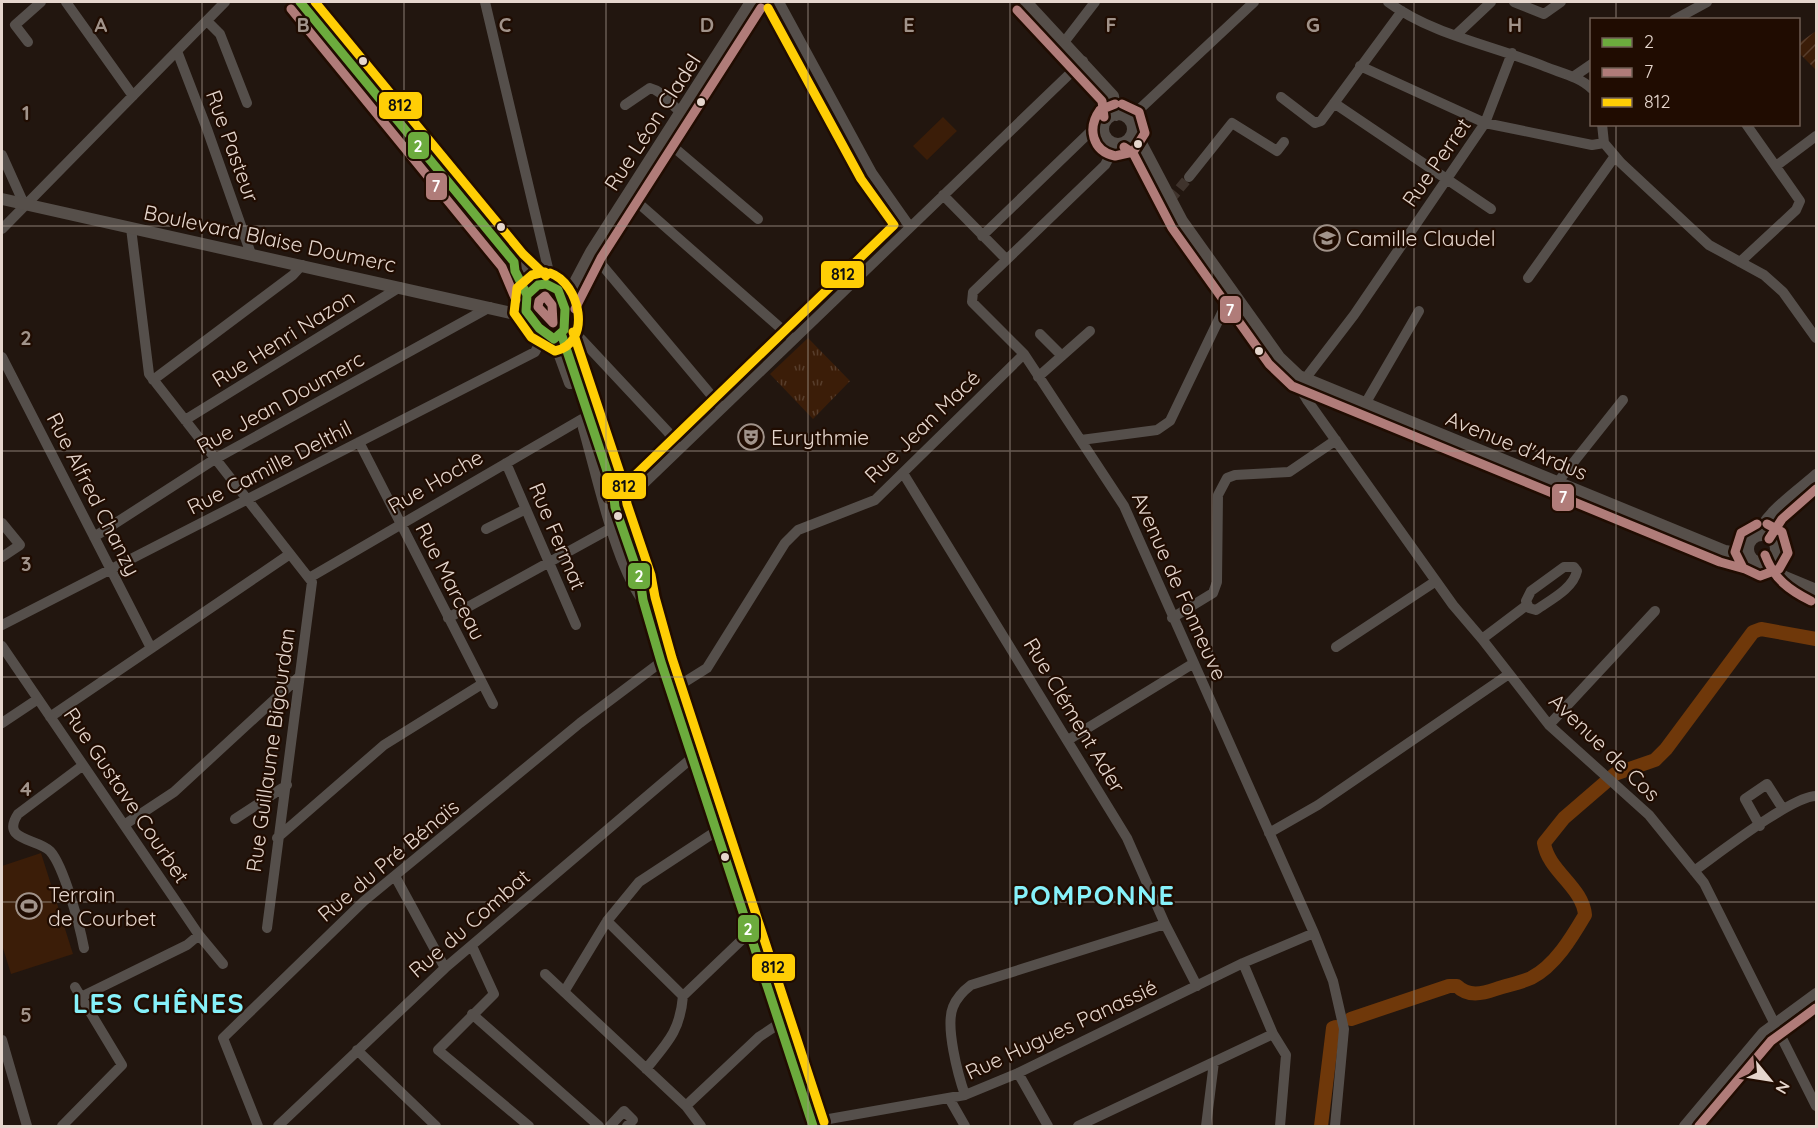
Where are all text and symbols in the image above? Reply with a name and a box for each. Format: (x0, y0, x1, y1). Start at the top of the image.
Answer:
text: A (95, 12, 108, 37)
text: B (296, 12, 310, 37)
text: C (499, 12, 512, 37)
text: D (700, 12, 714, 37)
text: E (903, 12, 915, 37)
text: F (1105, 12, 1117, 37)
text: G (1306, 12, 1320, 37)
text: H (1508, 12, 1522, 37)
legend (1590, 18, 1800, 126)
text: 2 (1644, 30, 1654, 53)
street label: Rue Léon Cladel (598, 49, 706, 195)
unlabelled marker (357, 55, 369, 67)
text: 7 (1644, 60, 1653, 83)
street label: Rue Pasteur (201, 86, 265, 206)
text: 812 (1644, 90, 1670, 113)
line badge: 812 (378, 91, 423, 120)
text: 812 (388, 95, 412, 115)
unlabelled marker (695, 96, 707, 108)
text: 1 (22, 100, 30, 125)
street label: Rue Perret (1396, 113, 1476, 211)
line badge: 2 (407, 131, 430, 160)
text: 2 (413, 136, 423, 156)
unlabelled marker (1132, 138, 1144, 150)
line badge: 7 (425, 172, 448, 201)
text: 7 (432, 176, 441, 196)
street label: Boulevard Blaise Doumerc (142, 199, 399, 277)
unlabelled marker (495, 221, 507, 233)
school or university icon: Camille Claudel (1312, 223, 1342, 253)
place label: Camille Claudel (1346, 225, 1496, 251)
line badge: 812 (820, 260, 865, 289)
text: 812 (831, 264, 855, 284)
street label: Rue Henri Nazon (207, 284, 359, 392)
line badge: 7 (1219, 295, 1242, 324)
text: 7 (1226, 300, 1235, 320)
text: 2 (20, 325, 32, 350)
street label: Rue Jean Doumerc (192, 345, 368, 459)
unlabelled marker (1253, 345, 1265, 357)
street label: Rue Jean Macé (859, 364, 985, 488)
street label: Avenue d'Ardus (1442, 405, 1592, 485)
street label: Rue Alfred Chanzy (42, 408, 146, 580)
street label: Rue Camille Delthil (183, 414, 355, 520)
theatre icon: Eurythmie (736, 422, 766, 452)
place label: Eurythmie (771, 424, 869, 450)
street label: Rue Hoche (383, 443, 487, 519)
line badge: 812 (601, 472, 647, 500)
text: 812 (612, 476, 636, 496)
street label: Rue Fermat (524, 478, 592, 594)
line badge: 7 (1551, 483, 1575, 512)
text: 7 (1559, 487, 1568, 507)
street label: Avenue de Fonneuve (1127, 488, 1233, 684)
unlabelled marker (612, 510, 624, 522)
street label: Rue Marceau (410, 518, 492, 644)
text: 3 (21, 551, 31, 576)
line badge: 2 (627, 562, 651, 590)
text: 2 (634, 566, 644, 586)
street label: Rue Guillaume Bigourdan (240, 626, 300, 874)
street label: Rue Clément Ader (1019, 633, 1131, 797)
street label: Avenue de Cos (1544, 688, 1666, 806)
street label: Rue Gustave Courbet (59, 702, 195, 888)
text: 4 (20, 776, 32, 801)
street label: Rue du Pré Bénaïs (312, 793, 464, 927)
unlabelled marker (719, 851, 731, 863)
street label: Rue du Combat (403, 863, 535, 983)
district label: POMPONNE (1013, 878, 1175, 912)
place label: Terrain de Courbet (48, 881, 156, 931)
sports icon: Terrain de Courbet (14, 891, 44, 921)
line badge: 2 (737, 914, 760, 943)
text: 2 (743, 919, 753, 939)
line badge: 812 (751, 953, 796, 982)
text: 812 (761, 957, 785, 977)
street label: Rue Hugues Panassié (961, 973, 1161, 1085)
district label: LES CHÊNES (73, 986, 245, 1020)
text: 5 (20, 1002, 32, 1027)
north arrow (1740, 1050, 1800, 1110)
text: N (1771, 1077, 1795, 1098)

